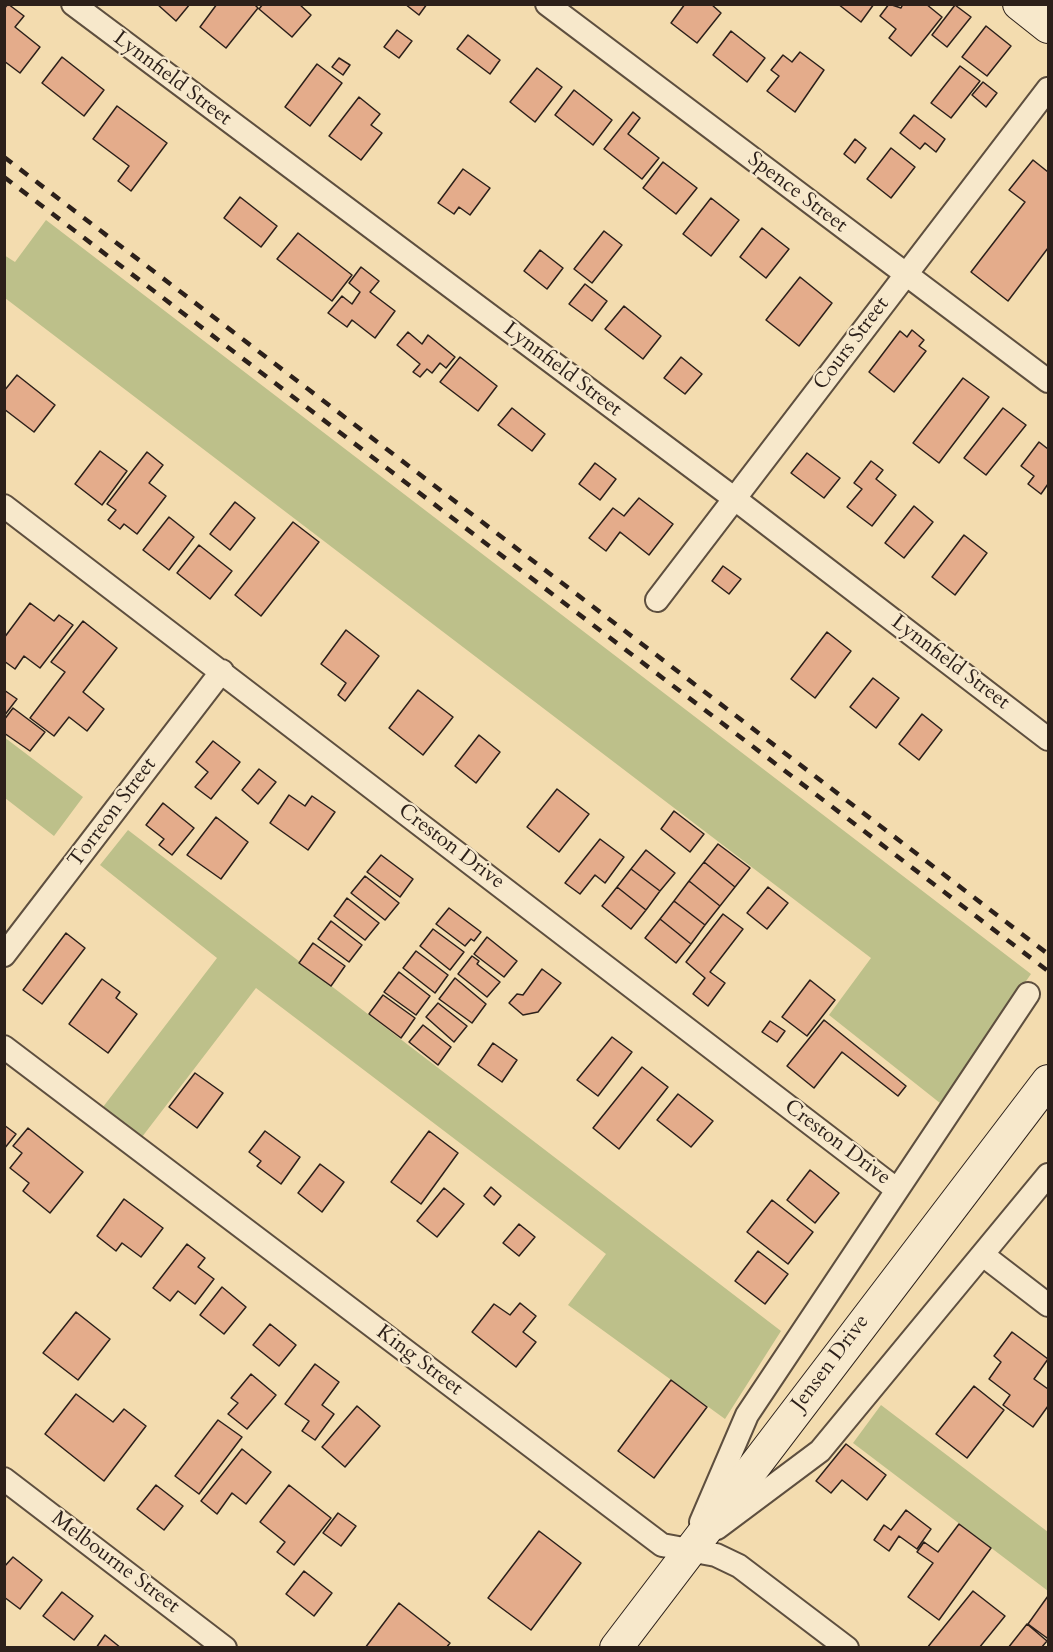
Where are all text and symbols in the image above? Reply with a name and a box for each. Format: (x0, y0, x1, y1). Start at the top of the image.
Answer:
street label: Lynnfield Street (108, 26, 236, 132)
street label: Spence Street (742, 147, 852, 239)
street label: Cours Street (809, 293, 895, 395)
street label: Lynnfield Street (498, 317, 626, 423)
street label: Lynnfield Street (886, 610, 1014, 716)
street label: Torreon Street (64, 753, 162, 873)
street label: Creston Drive (393, 799, 509, 895)
street label: Creston Drive (779, 1095, 895, 1191)
street label: Jensen Drive (787, 1310, 875, 1416)
street label: King Street (371, 1320, 467, 1402)
street label: Melbourne Street (46, 1507, 184, 1619)

